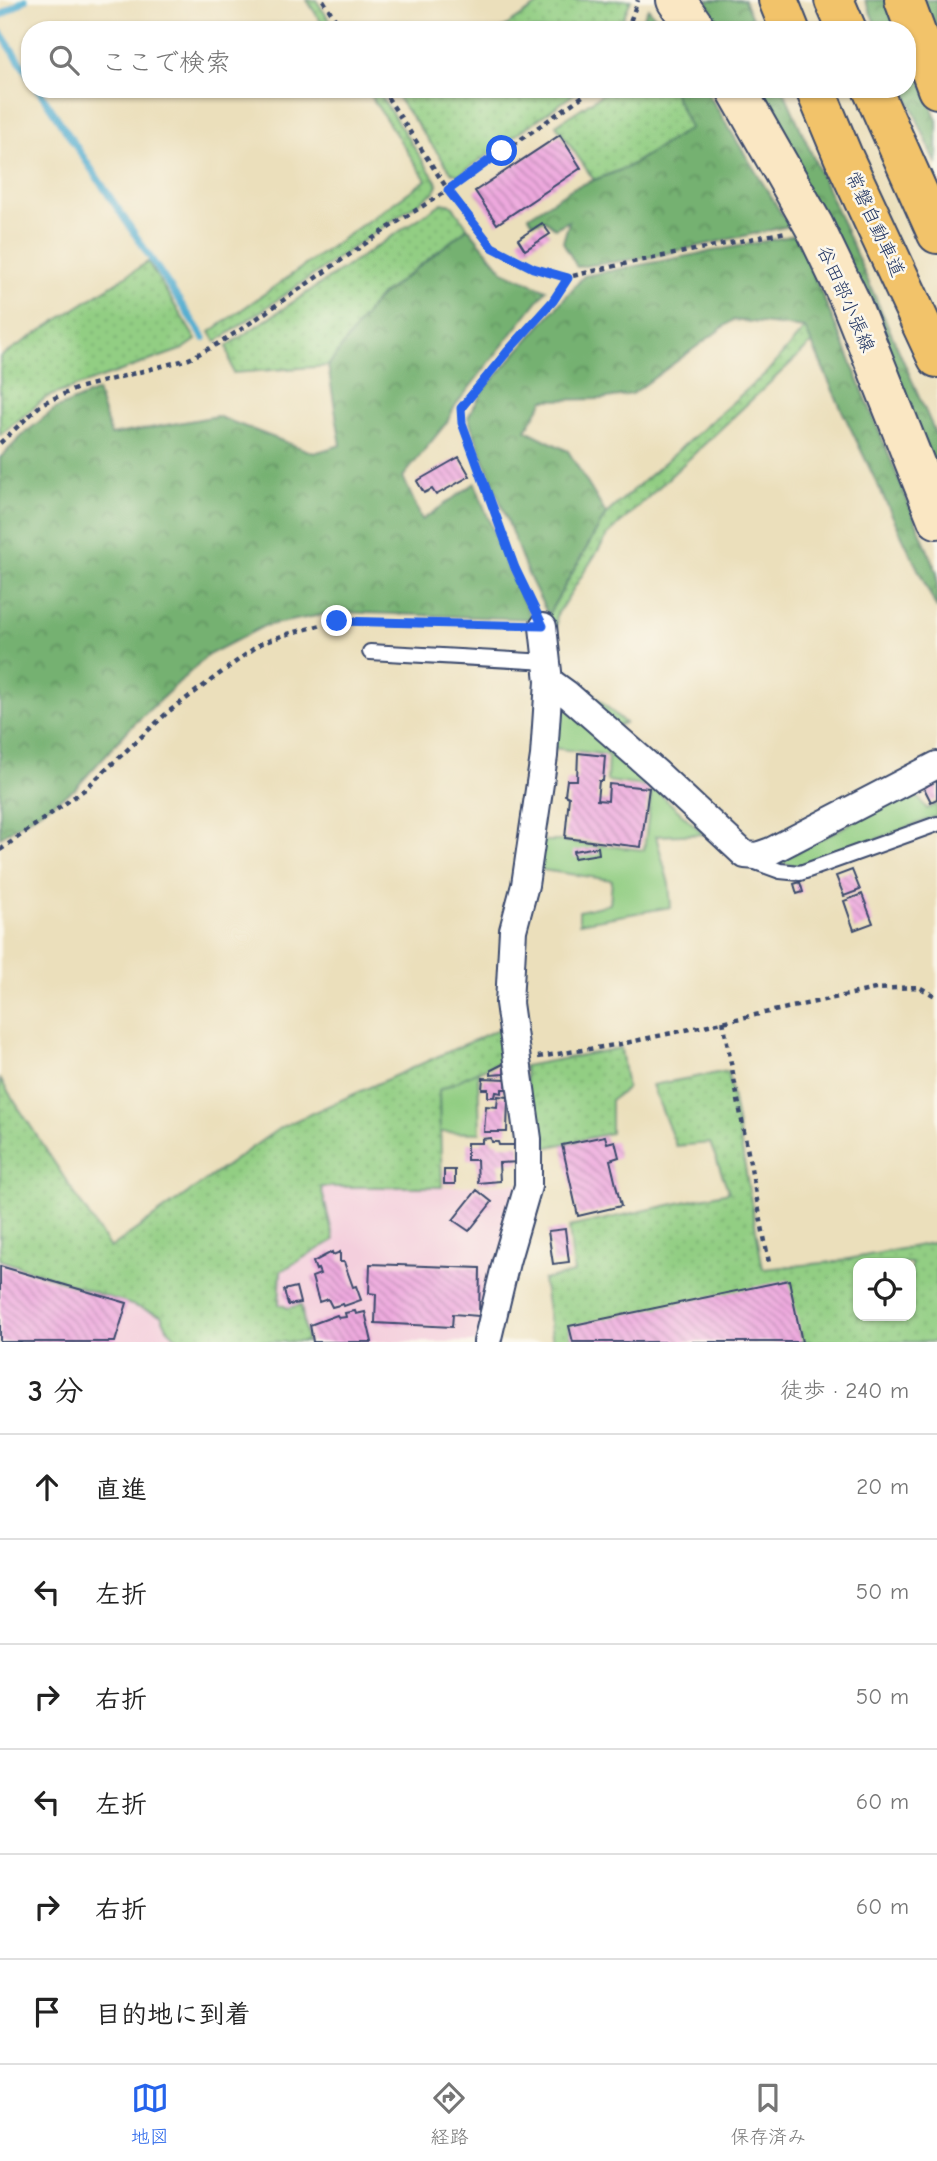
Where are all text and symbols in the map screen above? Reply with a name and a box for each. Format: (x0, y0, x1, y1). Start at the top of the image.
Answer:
search box (21, 21, 916, 98)
icon: search (45, 41, 83, 79)
text: ここで検索 (101, 48, 231, 78)
route start (486, 135, 517, 166)
street label: 常磐自動車道 (841, 168, 909, 280)
street label: 谷田部小張線 (813, 242, 879, 356)
route end (321, 605, 352, 636)
map controls (853, 1258, 916, 1321)
button: locate (853, 1258, 916, 1321)
text: 3 分 (28, 1374, 83, 1409)
text: 徒歩 · 240 m (780, 1377, 909, 1404)
icon: ahead (28, 1468, 66, 1506)
text: 20 m (856, 1473, 909, 1500)
text: 直進 (95, 1475, 147, 1505)
icon: left (28, 1573, 66, 1611)
text: 50 m (856, 1578, 909, 1605)
text: 左折 (95, 1580, 147, 1610)
icon: right (28, 1678, 66, 1716)
text: 50 m (856, 1683, 909, 1710)
text: 右折 (95, 1685, 147, 1715)
icon: left (28, 1783, 66, 1821)
text: 60 m (856, 1788, 909, 1815)
text: 左折 (95, 1790, 147, 1820)
icon: right (28, 1888, 66, 1926)
text: 60 m (856, 1893, 909, 1920)
text: 右折 (95, 1895, 147, 1925)
icon: arrive (28, 1993, 66, 2031)
text: 目的地に到着 (95, 2000, 251, 2030)
tab: 地図 (131, 2079, 169, 2148)
tab: 経路 (430, 2079, 468, 2148)
tab: 保存済み (730, 2079, 806, 2148)

